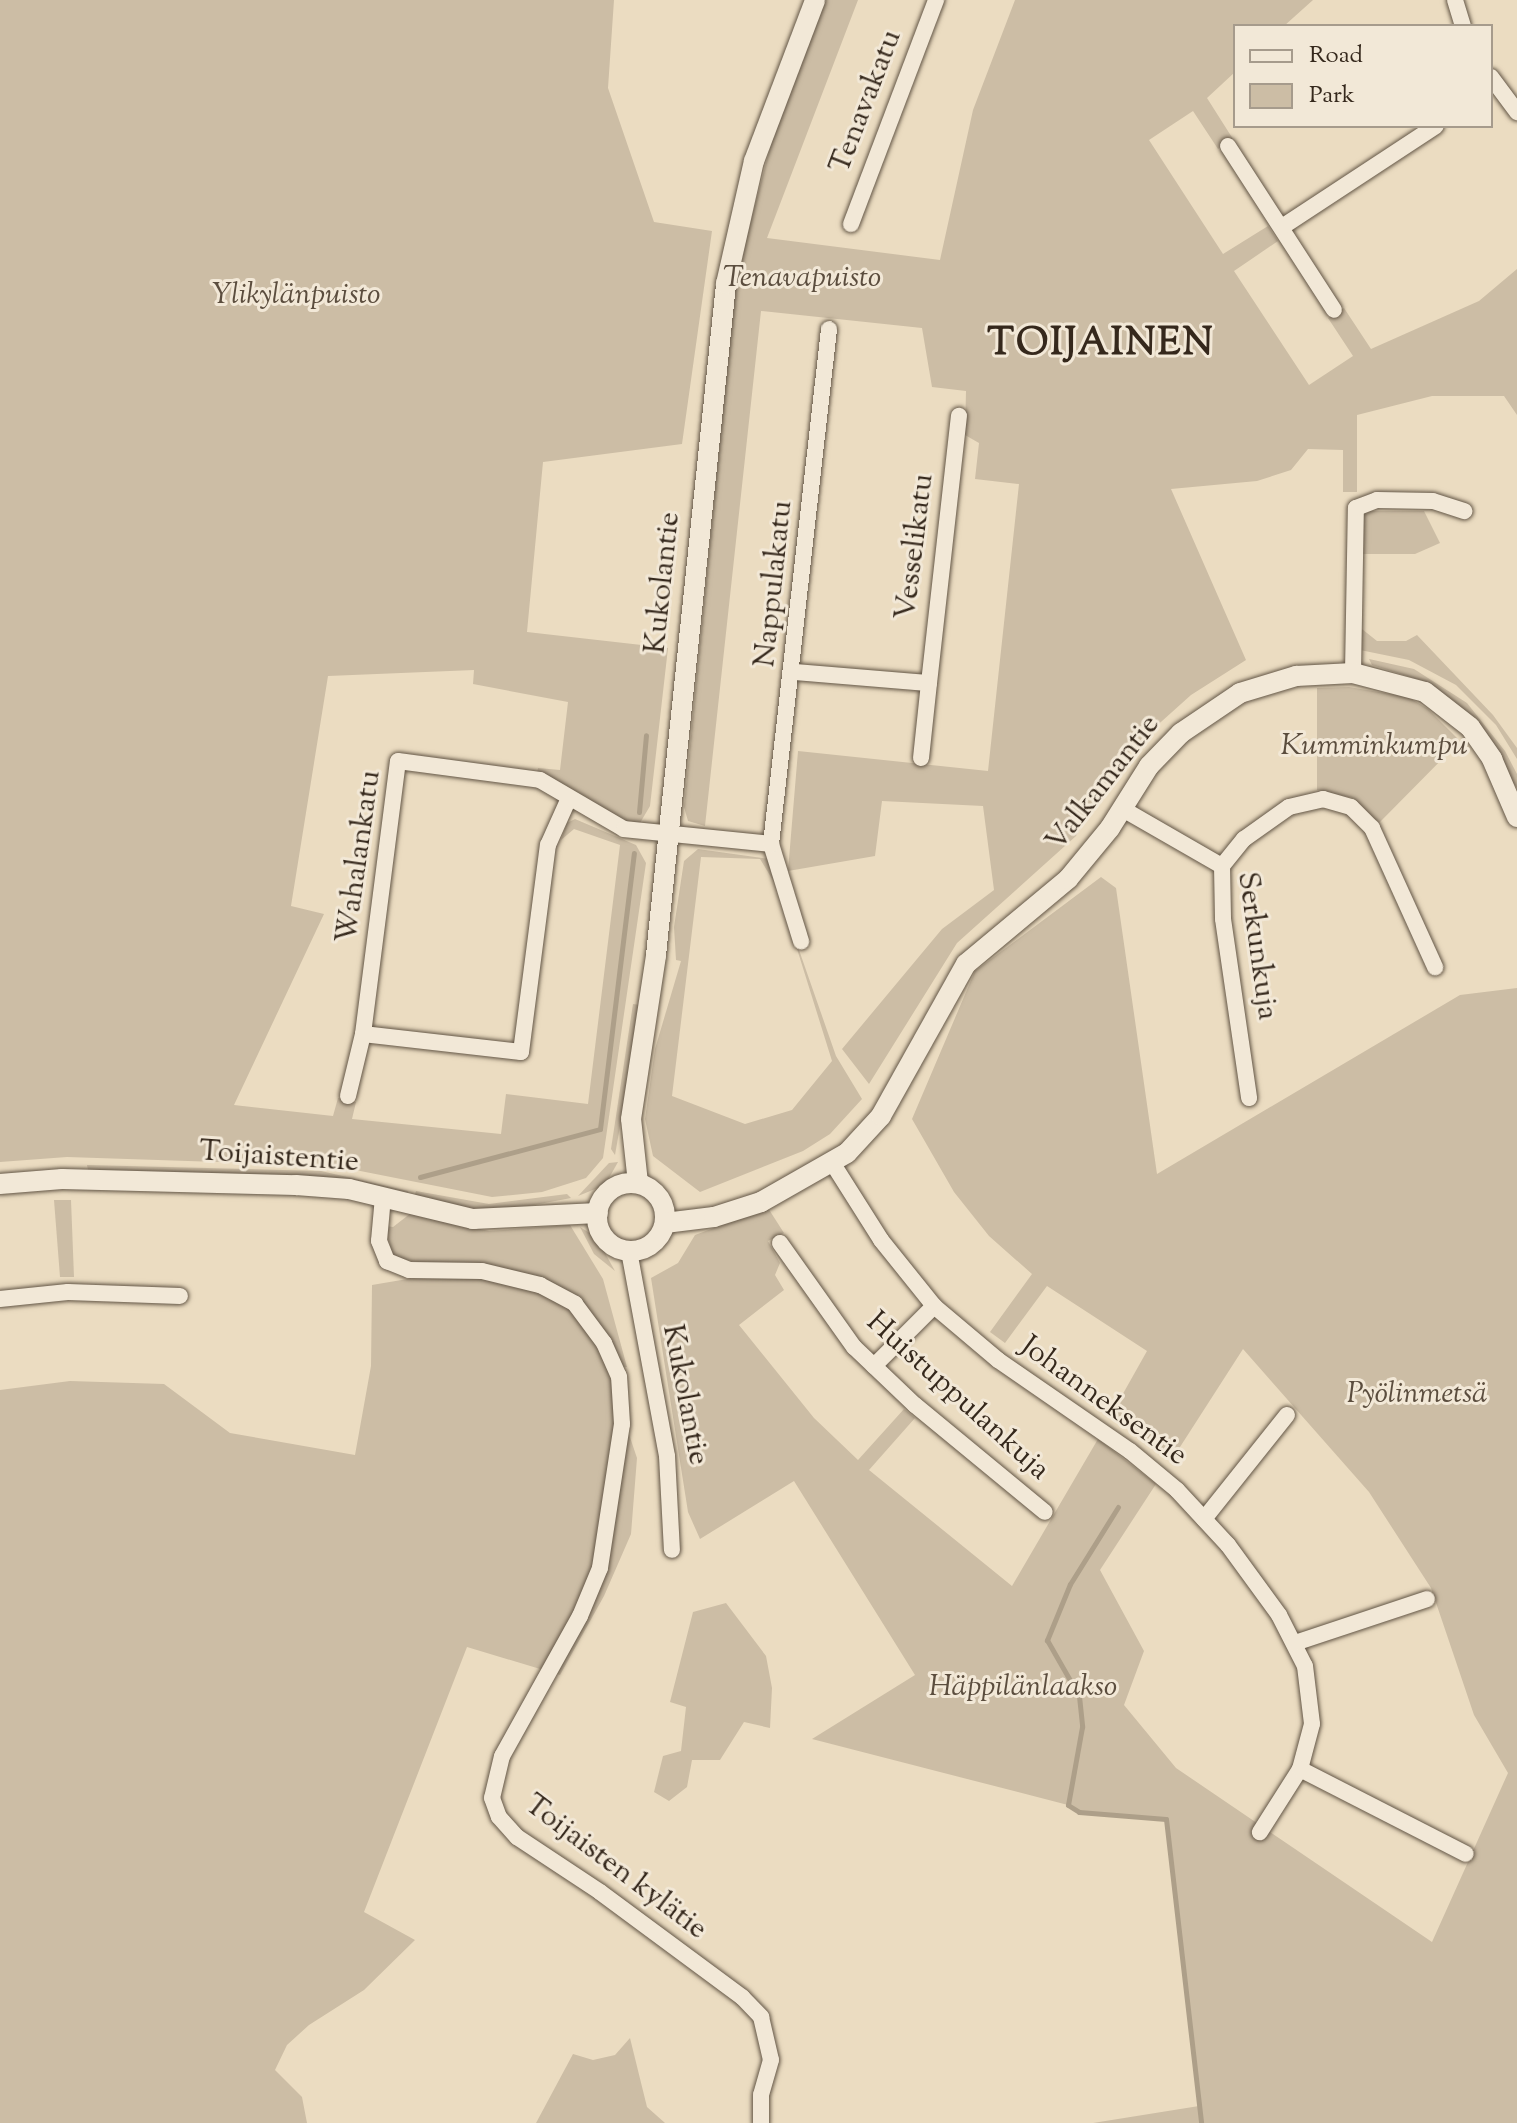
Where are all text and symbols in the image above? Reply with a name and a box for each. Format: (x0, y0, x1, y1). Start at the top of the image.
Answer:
legend (1233, 24, 1493, 128)
street label: Tenavakatu (823, 25, 911, 179)
text: Road (1309, 39, 1363, 73)
text: Park (1309, 79, 1355, 113)
park label: Tenavapuisto (723, 261, 881, 297)
park label: Ylikylänpuisto (212, 278, 380, 314)
district label: TOIJAINEN (987, 323, 1215, 369)
street label: Vesselikatu (889, 472, 943, 622)
street label: Nappulakatu (748, 499, 802, 669)
street label: Kukolantie (639, 510, 689, 656)
street label: Valkamantie (1039, 708, 1169, 860)
park label: Kumminkumpu (1280, 729, 1468, 765)
street label: Wahalankatu (330, 768, 390, 946)
street label: Serkunkuja (1228, 870, 1284, 1022)
street label: Toijaistentie (198, 1134, 360, 1182)
street label: Huistuppulankuja (858, 1305, 1056, 1489)
street label: Kukolantie (653, 1322, 715, 1468)
street label: Johanneksentie (1013, 1329, 1193, 1475)
park label: Pyölinmetsä (1347, 1377, 1487, 1413)
park label: Häppilänlaakso (929, 1670, 1117, 1706)
street label: Toijaisten kylätie (517, 1788, 713, 1948)

